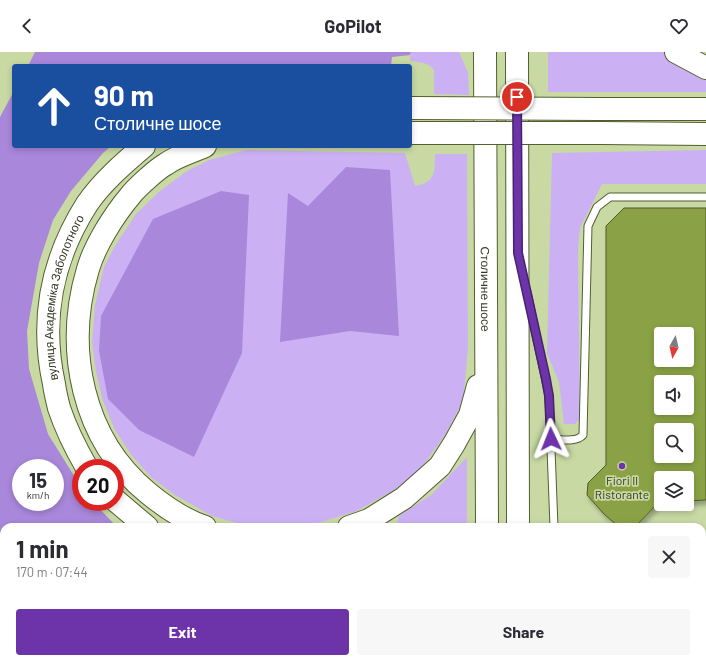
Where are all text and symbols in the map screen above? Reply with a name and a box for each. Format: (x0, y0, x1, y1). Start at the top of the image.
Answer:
icon: back (16, 15, 38, 37)
text: GoPilot (324, 15, 382, 37)
icon: heart (668, 15, 690, 37)
text: 90 m (94, 78, 154, 112)
icon: ahead (28, 80, 80, 132)
pin (500, 80, 534, 114)
icon: arrive (506, 86, 528, 108)
text: Столичне шосе (94, 112, 222, 134)
street label: вулиця Академіка Заболотного (41, 212, 86, 382)
street label: Столичне шосе (479, 246, 493, 332)
north arrow (654, 327, 694, 367)
map controls (654, 327, 694, 511)
button: sound (654, 375, 694, 415)
position arrow (530, 418, 572, 460)
button: search (654, 423, 694, 463)
speed limit sign: 20 (72, 459, 124, 511)
marker: Fiori Il Ristorante (617, 461, 627, 471)
text: 15 (29, 468, 47, 492)
button: layers (654, 471, 694, 511)
place label: Fiori Il Ristorante (595, 473, 649, 501)
text: km/h (27, 489, 49, 501)
text: 1 min (16, 534, 69, 563)
button: close (648, 536, 690, 578)
text: 170 m · 07:44 (16, 564, 88, 580)
button: Exit (16, 609, 349, 655)
button: Share (357, 609, 690, 655)

